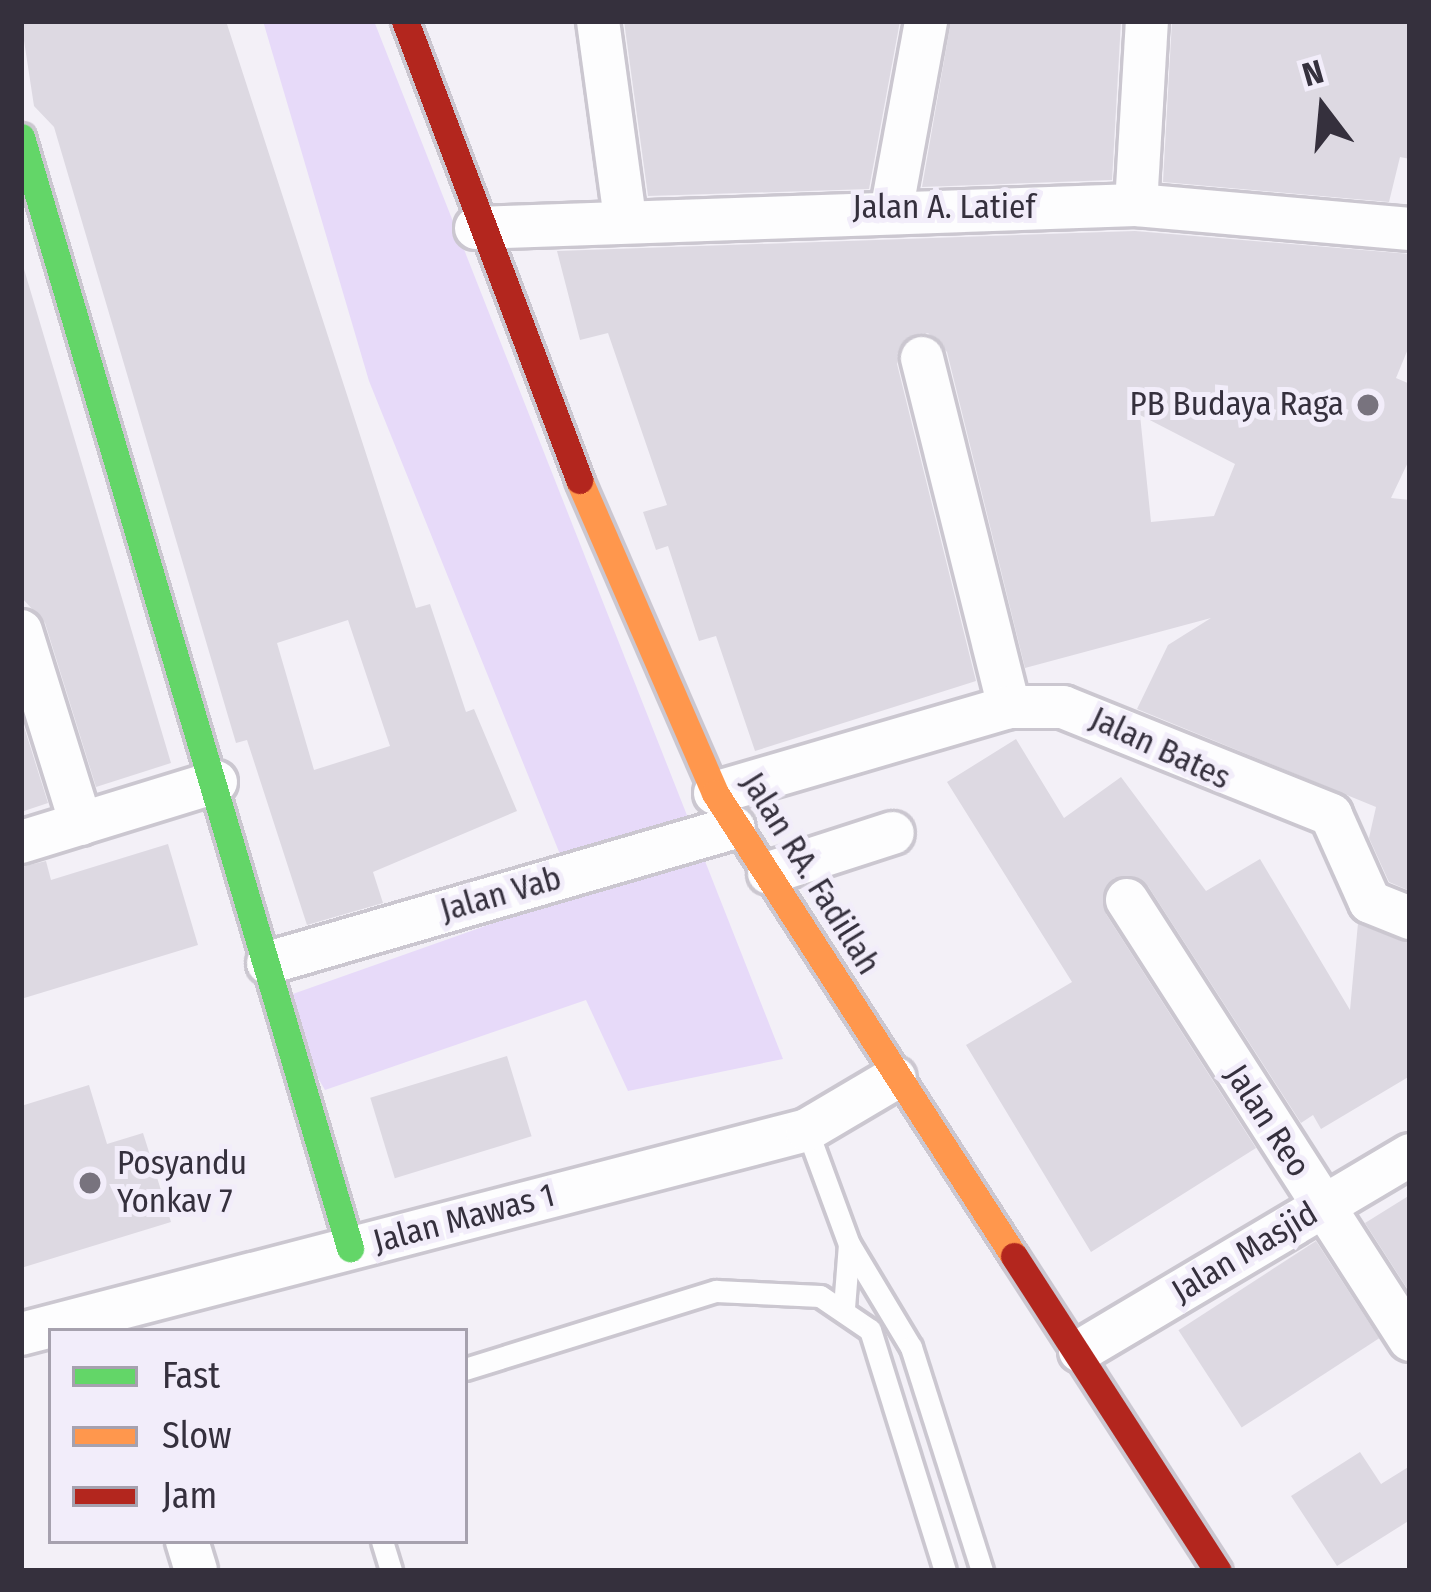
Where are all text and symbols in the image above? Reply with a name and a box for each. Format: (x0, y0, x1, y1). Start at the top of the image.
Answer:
north arrow (1263, 48, 1383, 168)
text: N (1298, 51, 1328, 95)
street label: Jalan A. Latief (852, 188, 1036, 228)
place label: PB Budaya Raga (1130, 385, 1344, 425)
marker: PB Budaya Raga (1355, 392, 1381, 418)
street label: Jalan Bates (1084, 699, 1236, 799)
street label: Jalan RA. Fadillah (732, 766, 888, 982)
street label: Jalan Vab (436, 859, 566, 931)
street label: Jalan Reo (1216, 1057, 1318, 1185)
place label: Posyandu Yonkav 7 (117, 1144, 247, 1222)
marker: Posyandu Yonkav 7 (74, 1167, 106, 1199)
street label: Jalan Mawas 1 (369, 1176, 559, 1262)
street label: Jalan Masjid (1165, 1194, 1325, 1312)
legend (48, 1328, 468, 1544)
text: Fast (162, 1354, 220, 1398)
text: Slow (162, 1414, 232, 1458)
text: Jam (162, 1474, 217, 1518)

